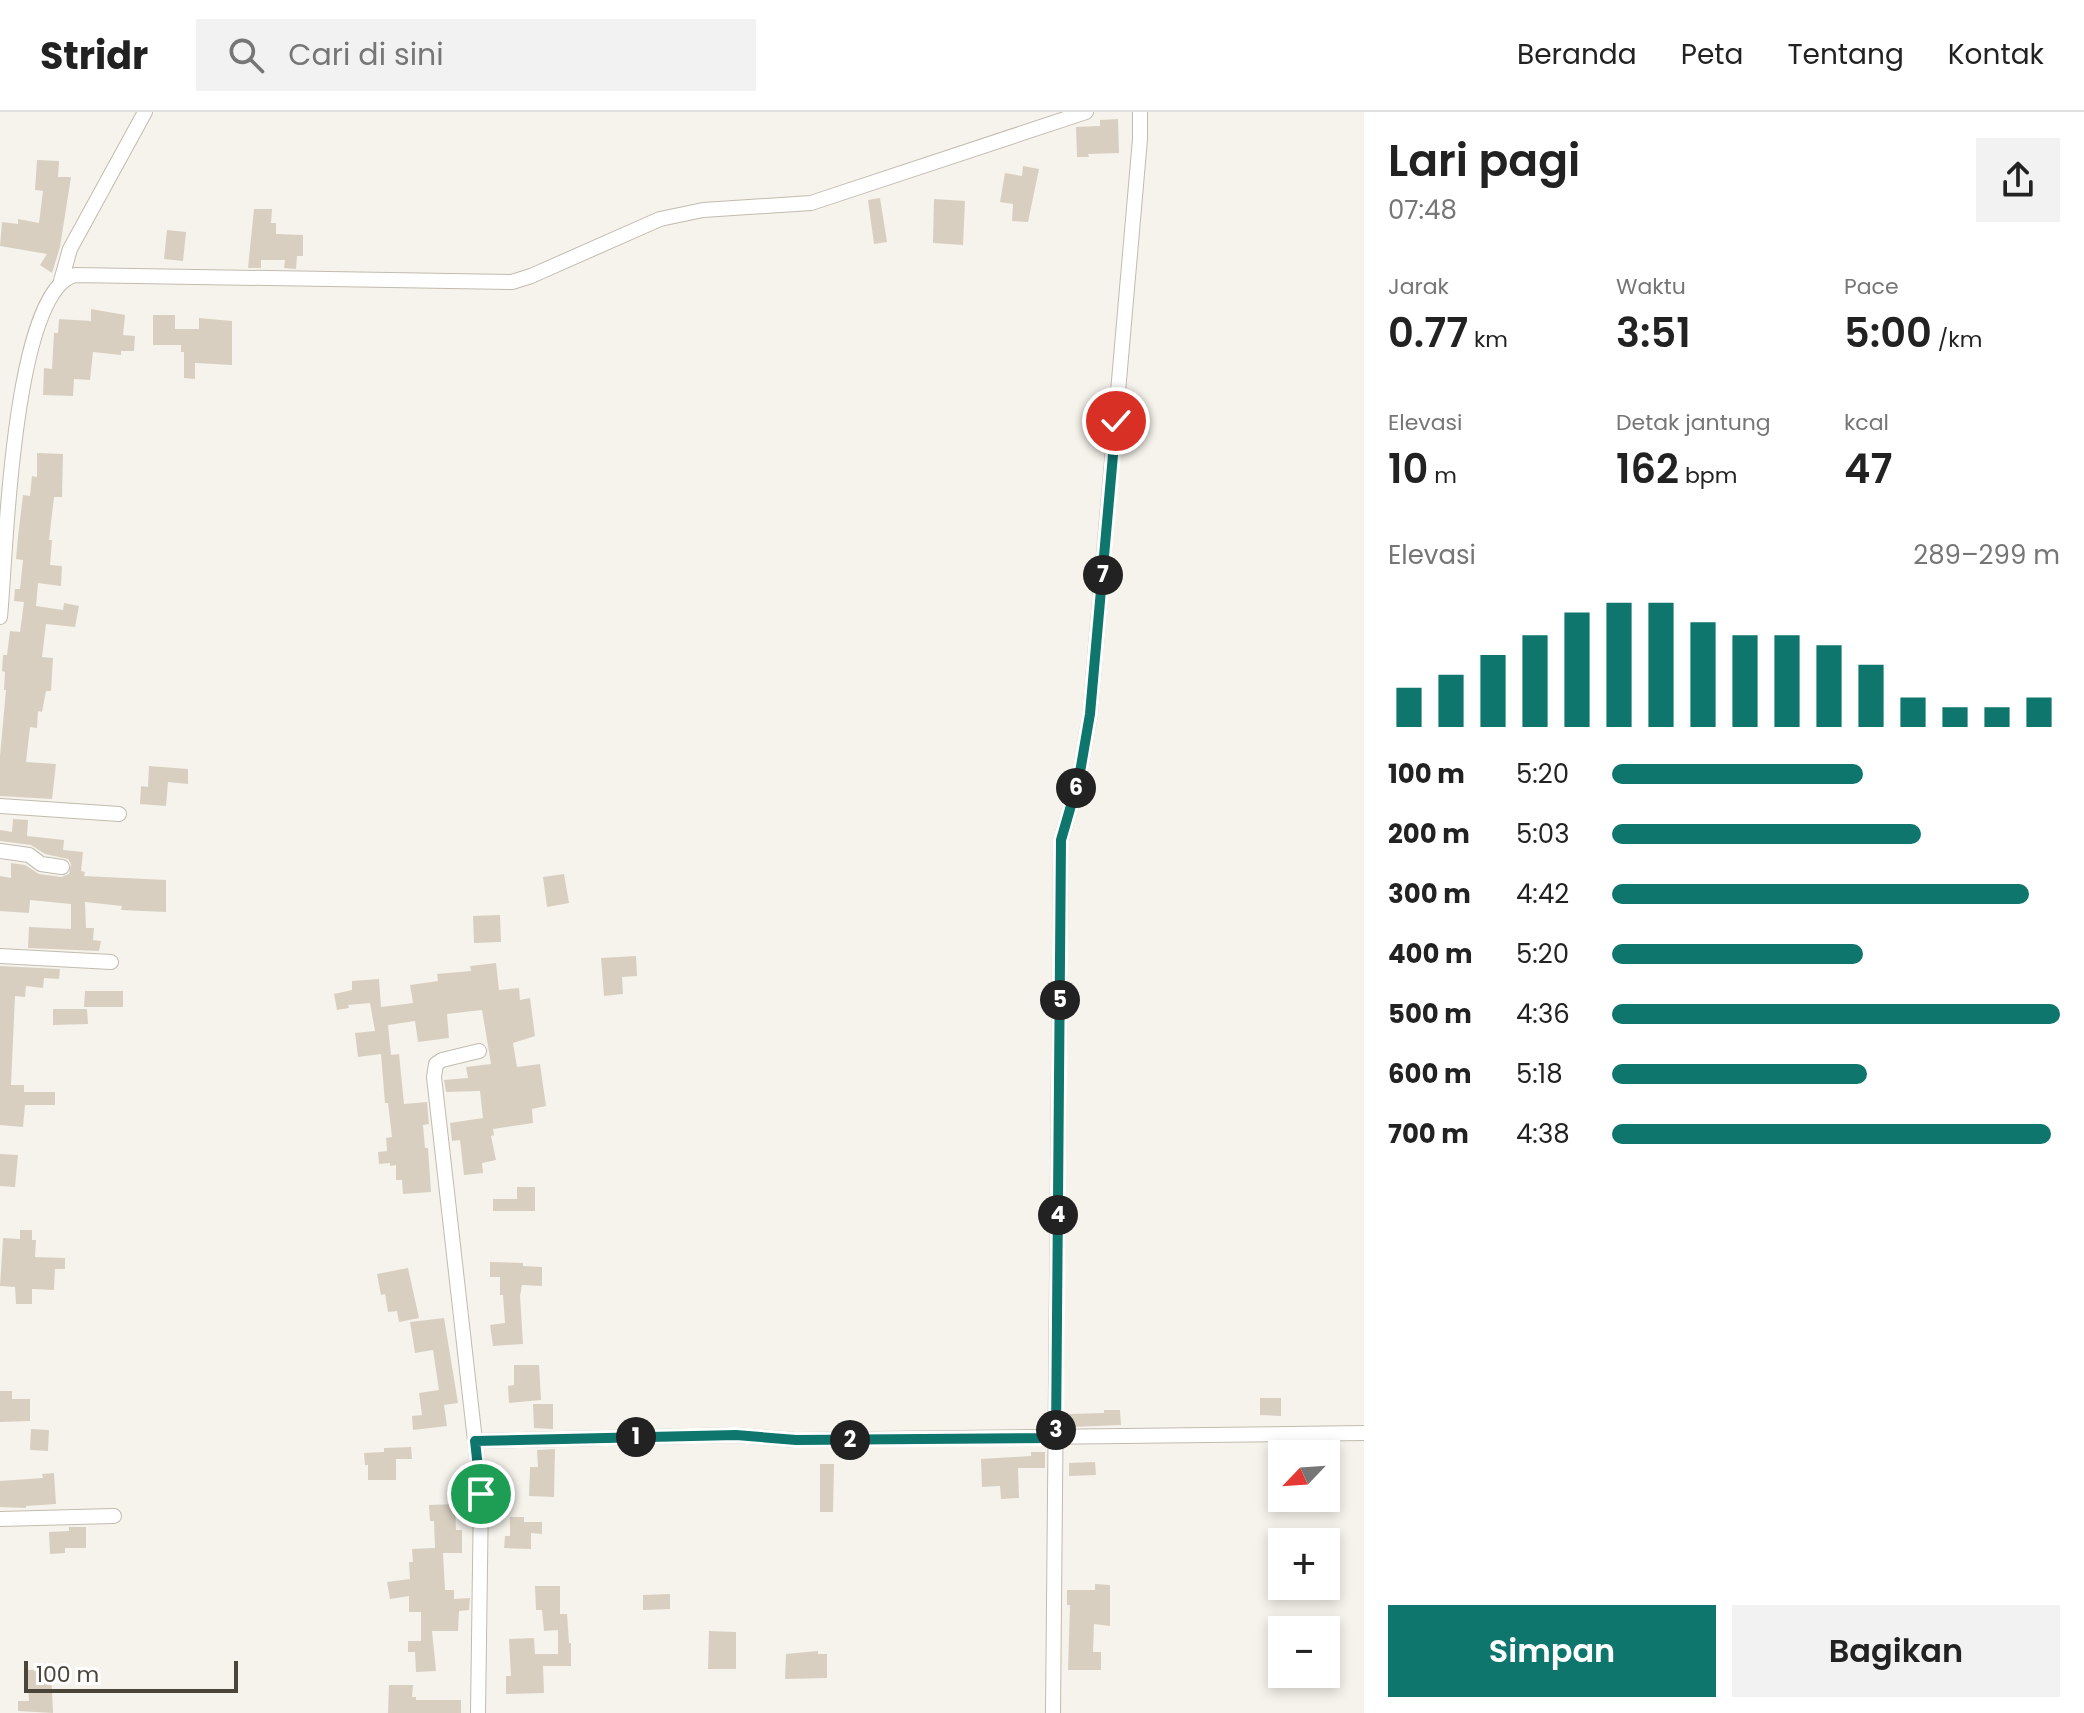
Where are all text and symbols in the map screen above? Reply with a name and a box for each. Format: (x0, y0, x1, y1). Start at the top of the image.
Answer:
search box (196, 19, 756, 91)
text: Stridr (40, 29, 148, 82)
icon: search (224, 33, 268, 77)
text: Cari di sini (288, 33, 444, 76)
text: Beranda (1517, 35, 1637, 74)
text: Peta (1681, 35, 1743, 74)
text: Tentang (1787, 35, 1904, 74)
text: Kontak (1948, 35, 2044, 74)
text: Lari pagi (1388, 130, 1580, 191)
button: share (1976, 138, 2060, 222)
text: 07:48 (1388, 192, 1457, 228)
text: Jarak (1388, 271, 1449, 302)
text: Waktu (1616, 271, 1686, 302)
text: Pace (1844, 271, 1899, 302)
text: 0.77 (1388, 305, 1468, 361)
text: 3:51 (1616, 305, 1691, 361)
text: 5:00 (1844, 305, 1932, 361)
text: km (1468, 324, 1508, 355)
text: /km (1932, 324, 1982, 355)
pin (1082, 387, 1150, 455)
icon: check (1094, 399, 1138, 443)
text: Elevasi (1388, 407, 1462, 438)
text: Detak jantung (1616, 407, 1771, 438)
text: kcal (1844, 407, 1889, 438)
text: 10 (1388, 441, 1428, 497)
text: 162 (1616, 441, 1679, 497)
text: 47 (1844, 441, 1892, 497)
text: m (1428, 460, 1457, 491)
text: bpm (1679, 460, 1737, 491)
text: Elevasi (1388, 537, 1476, 573)
text: 289–299 m (1913, 537, 2060, 573)
pin: 7 (1083, 555, 1123, 595)
text: 7 (1097, 559, 1109, 590)
text: 100 m (1388, 756, 1465, 792)
text: 5:20 (1516, 756, 1569, 792)
pin: 6 (1056, 768, 1096, 808)
text: 6 (1069, 772, 1083, 803)
text: 200 m (1388, 816, 1470, 852)
text: 5:03 (1516, 816, 1570, 852)
text: 300 m (1388, 876, 1471, 912)
text: 4:42 (1516, 876, 1569, 912)
text: 400 m (1388, 936, 1473, 972)
text: 5:20 (1516, 936, 1569, 972)
pin: 5 (1040, 980, 1080, 1020)
text: 5 (1053, 984, 1067, 1015)
text: 500 m (1388, 996, 1472, 1032)
text: 4:36 (1516, 996, 1570, 1032)
text: 600 m (1388, 1056, 1472, 1092)
text: 5:18 (1516, 1056, 1563, 1092)
text: 700 m (1388, 1116, 1469, 1152)
text: 4:38 (1516, 1116, 1570, 1152)
pin: 4 (1038, 1195, 1078, 1235)
text: 4 (1051, 1199, 1065, 1230)
pin: 3 (1036, 1410, 1076, 1450)
text: 3 (1049, 1414, 1063, 1445)
pin: 1 (616, 1417, 656, 1457)
pin: 2 (830, 1420, 870, 1460)
text: 1 (632, 1421, 640, 1452)
text: 2 (844, 1424, 856, 1455)
north arrow (1268, 1440, 1340, 1512)
map controls (1268, 1440, 1340, 1688)
pin (447, 1460, 515, 1528)
icon: arrive (459, 1472, 503, 1516)
button: + (1268, 1528, 1340, 1600)
button: Simpan (1388, 1605, 1716, 1697)
button: Bagikan (1732, 1605, 2060, 1697)
button: − (1268, 1616, 1340, 1688)
scale bar (24, 1657, 238, 1693)
text: 100 m (36, 1659, 99, 1690)

